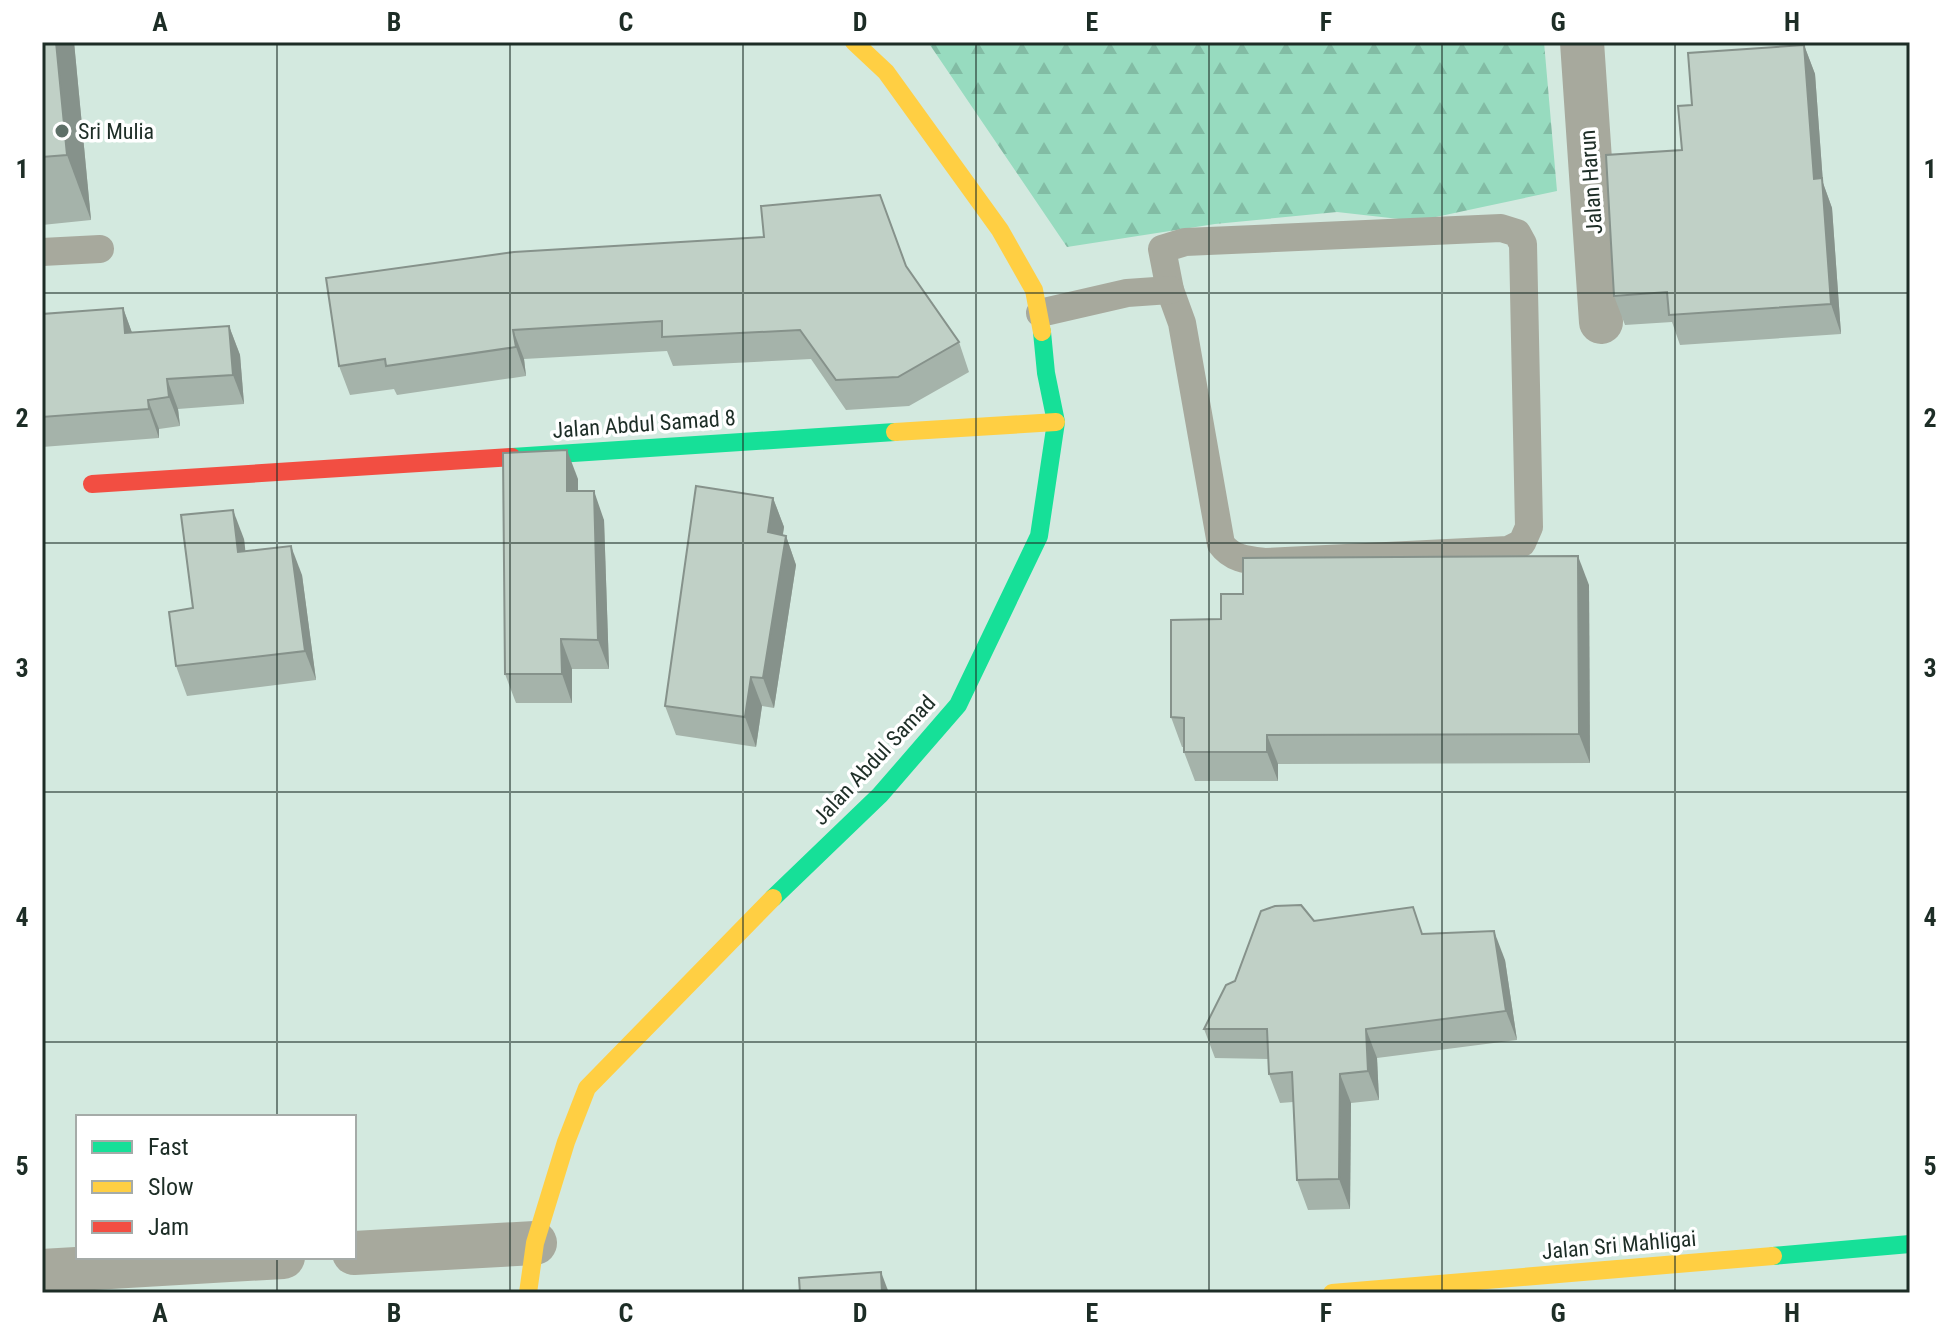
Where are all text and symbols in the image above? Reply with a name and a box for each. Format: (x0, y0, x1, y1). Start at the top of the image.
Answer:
text: A (152, 7, 168, 37)
text: B (387, 7, 401, 37)
text: C (619, 7, 634, 37)
text: D (853, 7, 867, 37)
text: E (1086, 7, 1099, 37)
text: F (1320, 7, 1332, 37)
text: G (1550, 7, 1566, 37)
text: H (1784, 7, 1800, 37)
place label: Sri Mulia (78, 119, 154, 144)
marker: Sri Mulia (53, 122, 71, 140)
street label: Jalan Harun (1575, 129, 1607, 235)
text: 1 (15, 154, 29, 184)
text: 1 (1923, 154, 1937, 184)
text: 2 (15, 403, 29, 433)
text: 2 (1923, 403, 1937, 433)
street label: Jalan Abdul Samad 8 (552, 405, 736, 443)
text: 3 (15, 653, 29, 683)
text: 3 (1923, 653, 1937, 683)
street label: Jalan Abdul Samad (808, 690, 940, 830)
text: 4 (15, 902, 29, 932)
text: 4 (1923, 902, 1937, 932)
legend (76, 1115, 356, 1259)
text: Fast (148, 1133, 189, 1161)
text: 5 (15, 1151, 29, 1181)
text: 5 (1923, 1151, 1937, 1181)
text: Slow (148, 1173, 194, 1201)
text: Jam (148, 1213, 189, 1241)
street label: Jalan Sri Mahligai (1541, 1226, 1697, 1264)
text: A (152, 1298, 168, 1328)
text: B (387, 1298, 401, 1328)
text: C (619, 1298, 634, 1328)
text: D (853, 1298, 867, 1328)
text: E (1086, 1298, 1099, 1328)
text: F (1320, 1298, 1332, 1328)
text: G (1550, 1298, 1566, 1328)
text: H (1784, 1298, 1800, 1328)

